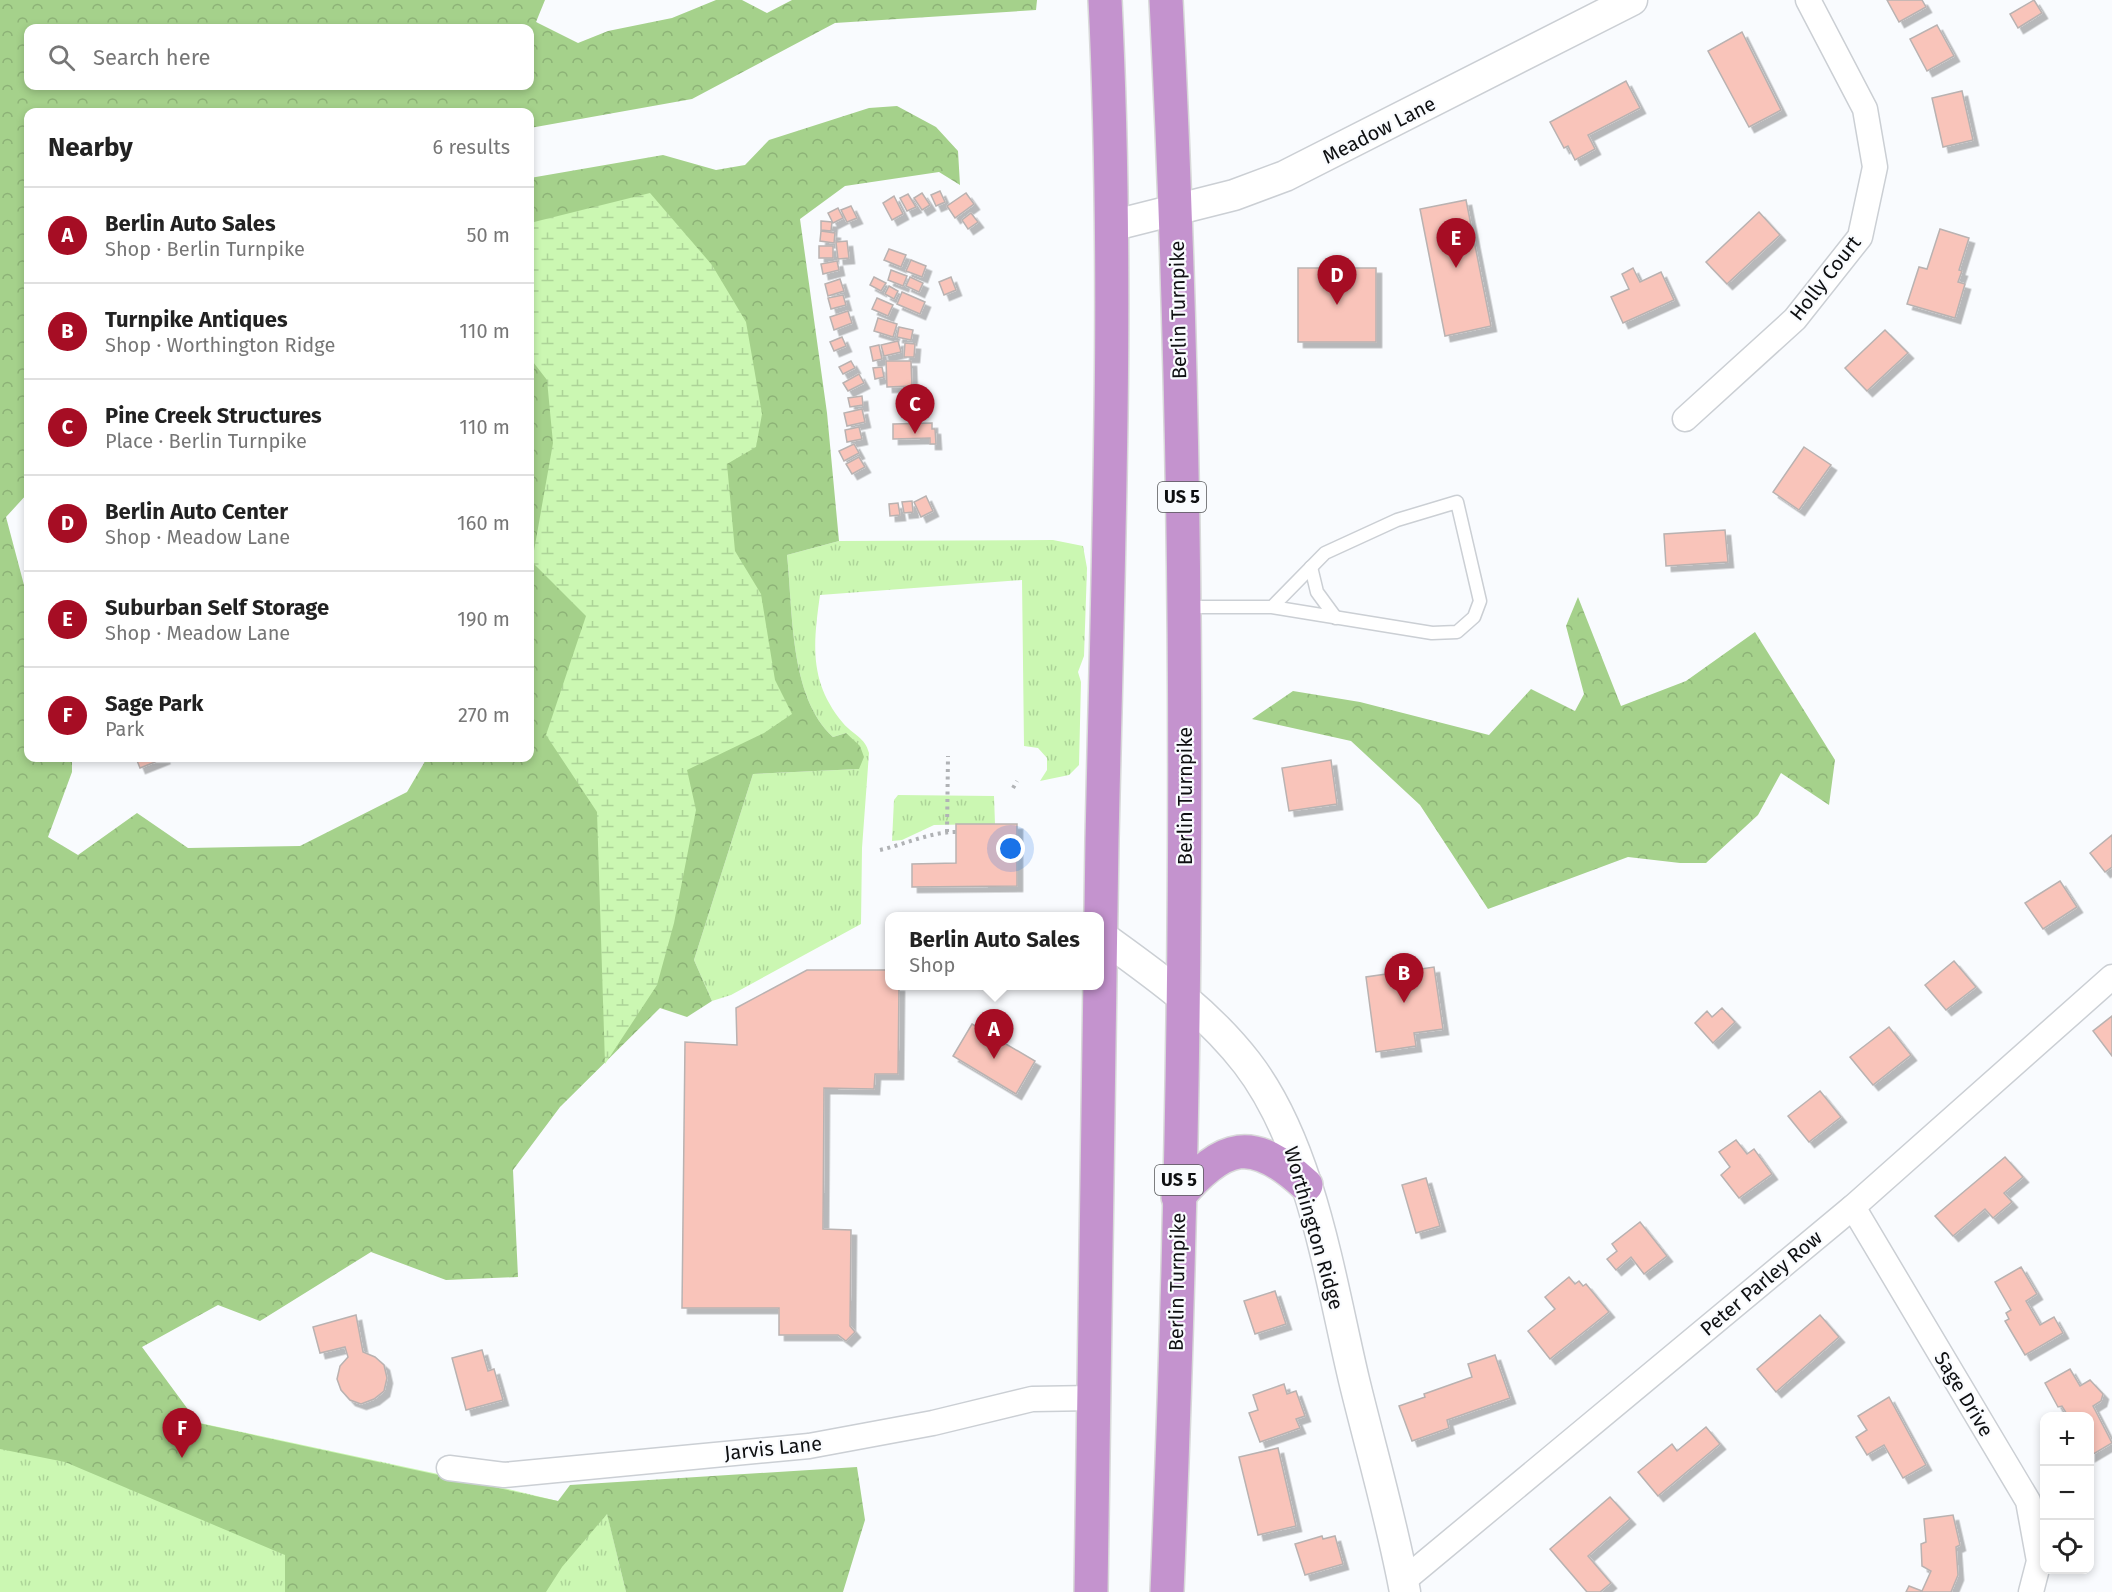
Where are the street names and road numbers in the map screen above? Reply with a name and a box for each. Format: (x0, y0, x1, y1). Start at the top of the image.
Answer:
street label: Meadow Lane (1318, 91, 1440, 169)
street label: Holly Court (1784, 230, 1866, 325)
street label: Berlin Turnpike (1165, 241, 1191, 379)
road number: US 5 (1158, 482, 1206, 512)
street label: Berlin Turnpike (1173, 727, 1197, 865)
street label: Worthington Ridge (1279, 1144, 1349, 1312)
road number: US 5 (1155, 1165, 1203, 1195)
street label: Berlin Turnpike (1164, 1213, 1190, 1351)
street label: Peter Parley Row (1695, 1225, 1827, 1341)
street label: Sage Drive (1929, 1347, 1999, 1441)
street label: Jarvis Lane (723, 1431, 823, 1465)

